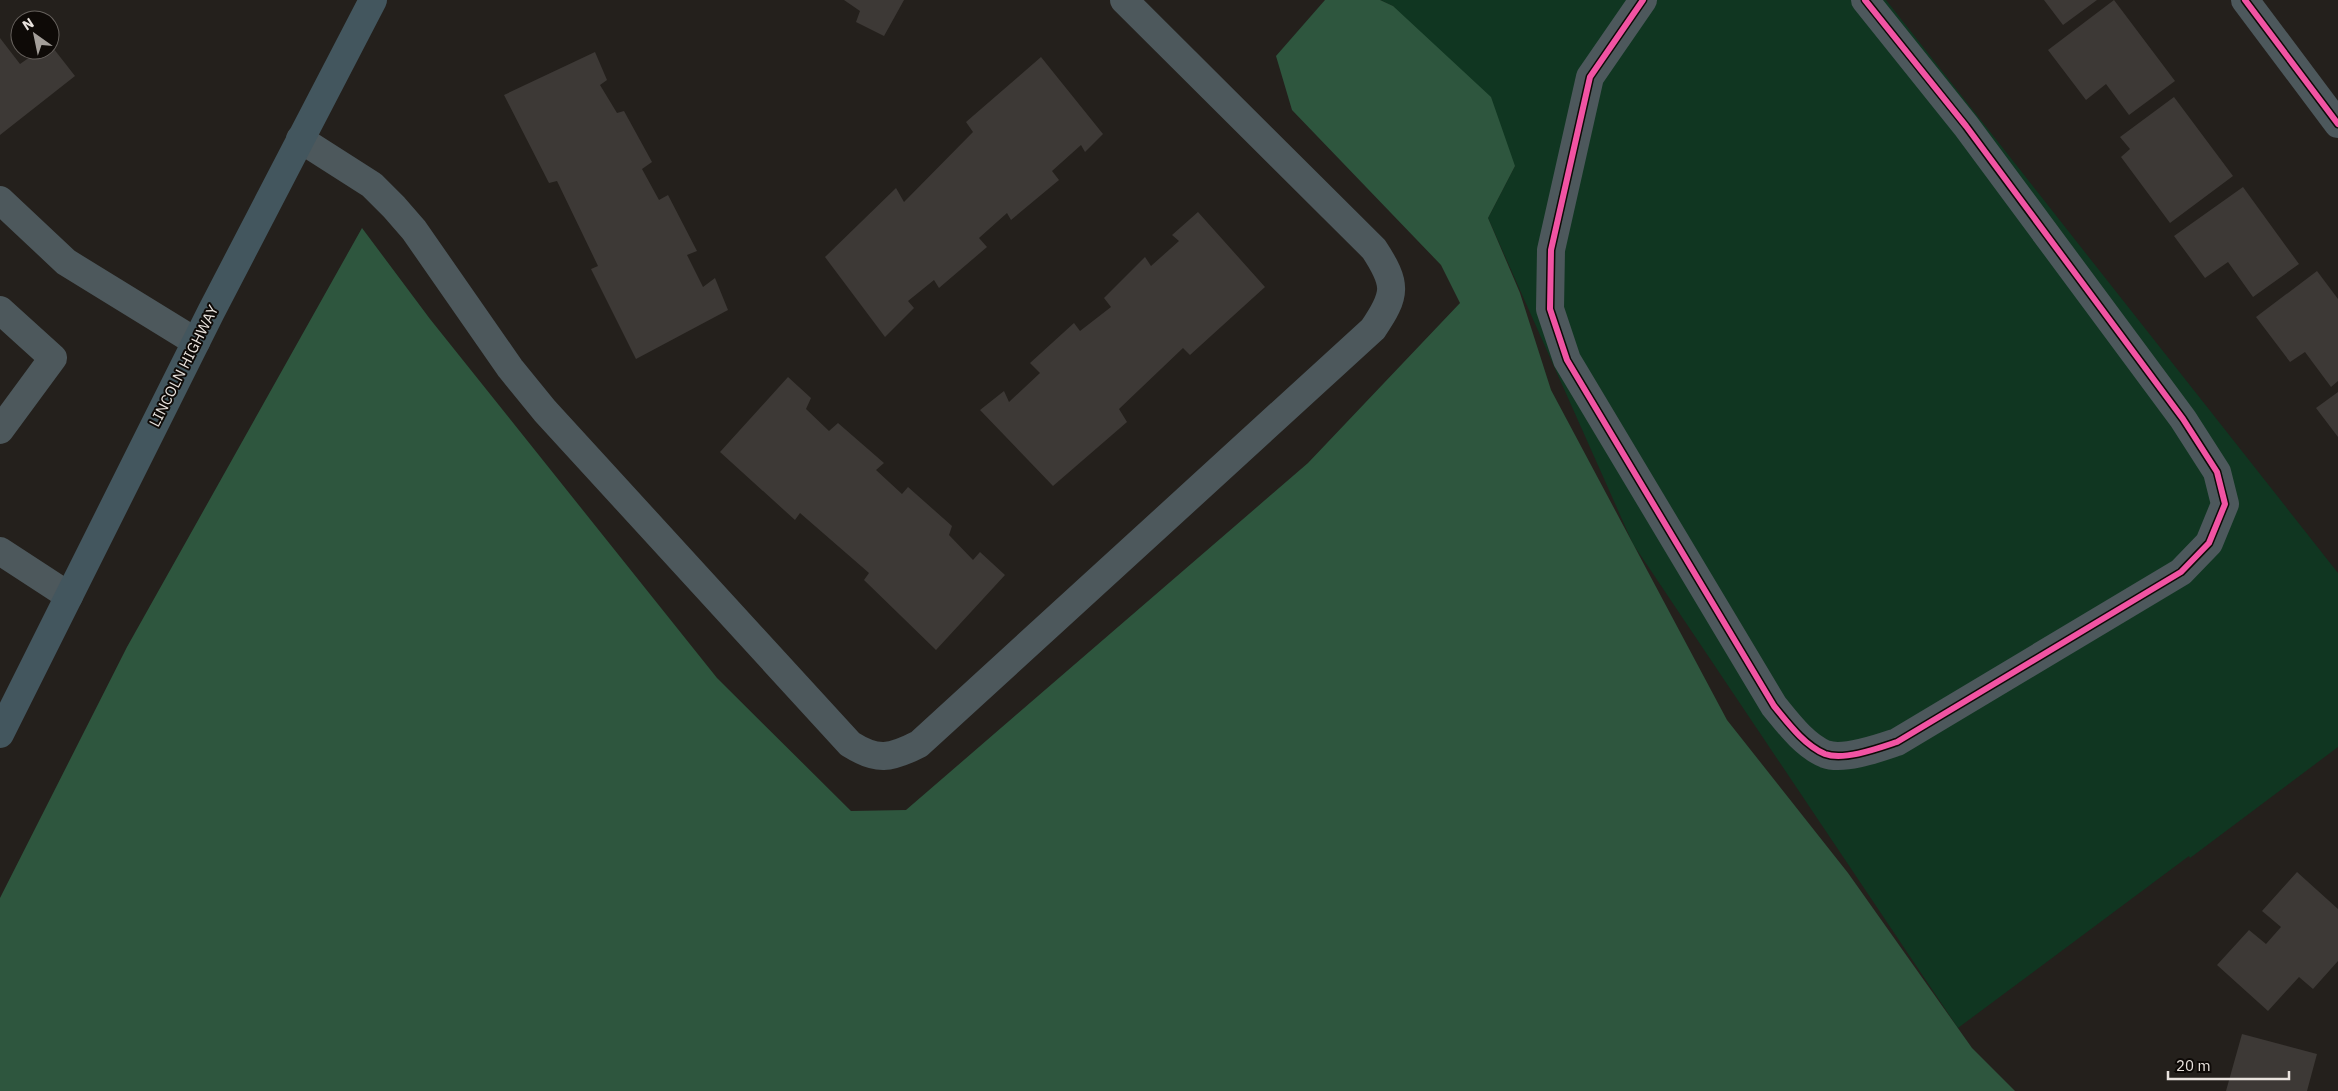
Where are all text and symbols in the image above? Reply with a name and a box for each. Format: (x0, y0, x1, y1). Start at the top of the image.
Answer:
north arrow (10, 10, 60, 60)
text: N (19, 14, 37, 34)
street label: LINCOLN HIGHWAY (145, 302, 223, 430)
scale bar (2168, 1048, 2289, 1080)
text: 20 m (2176, 1056, 2211, 1075)

